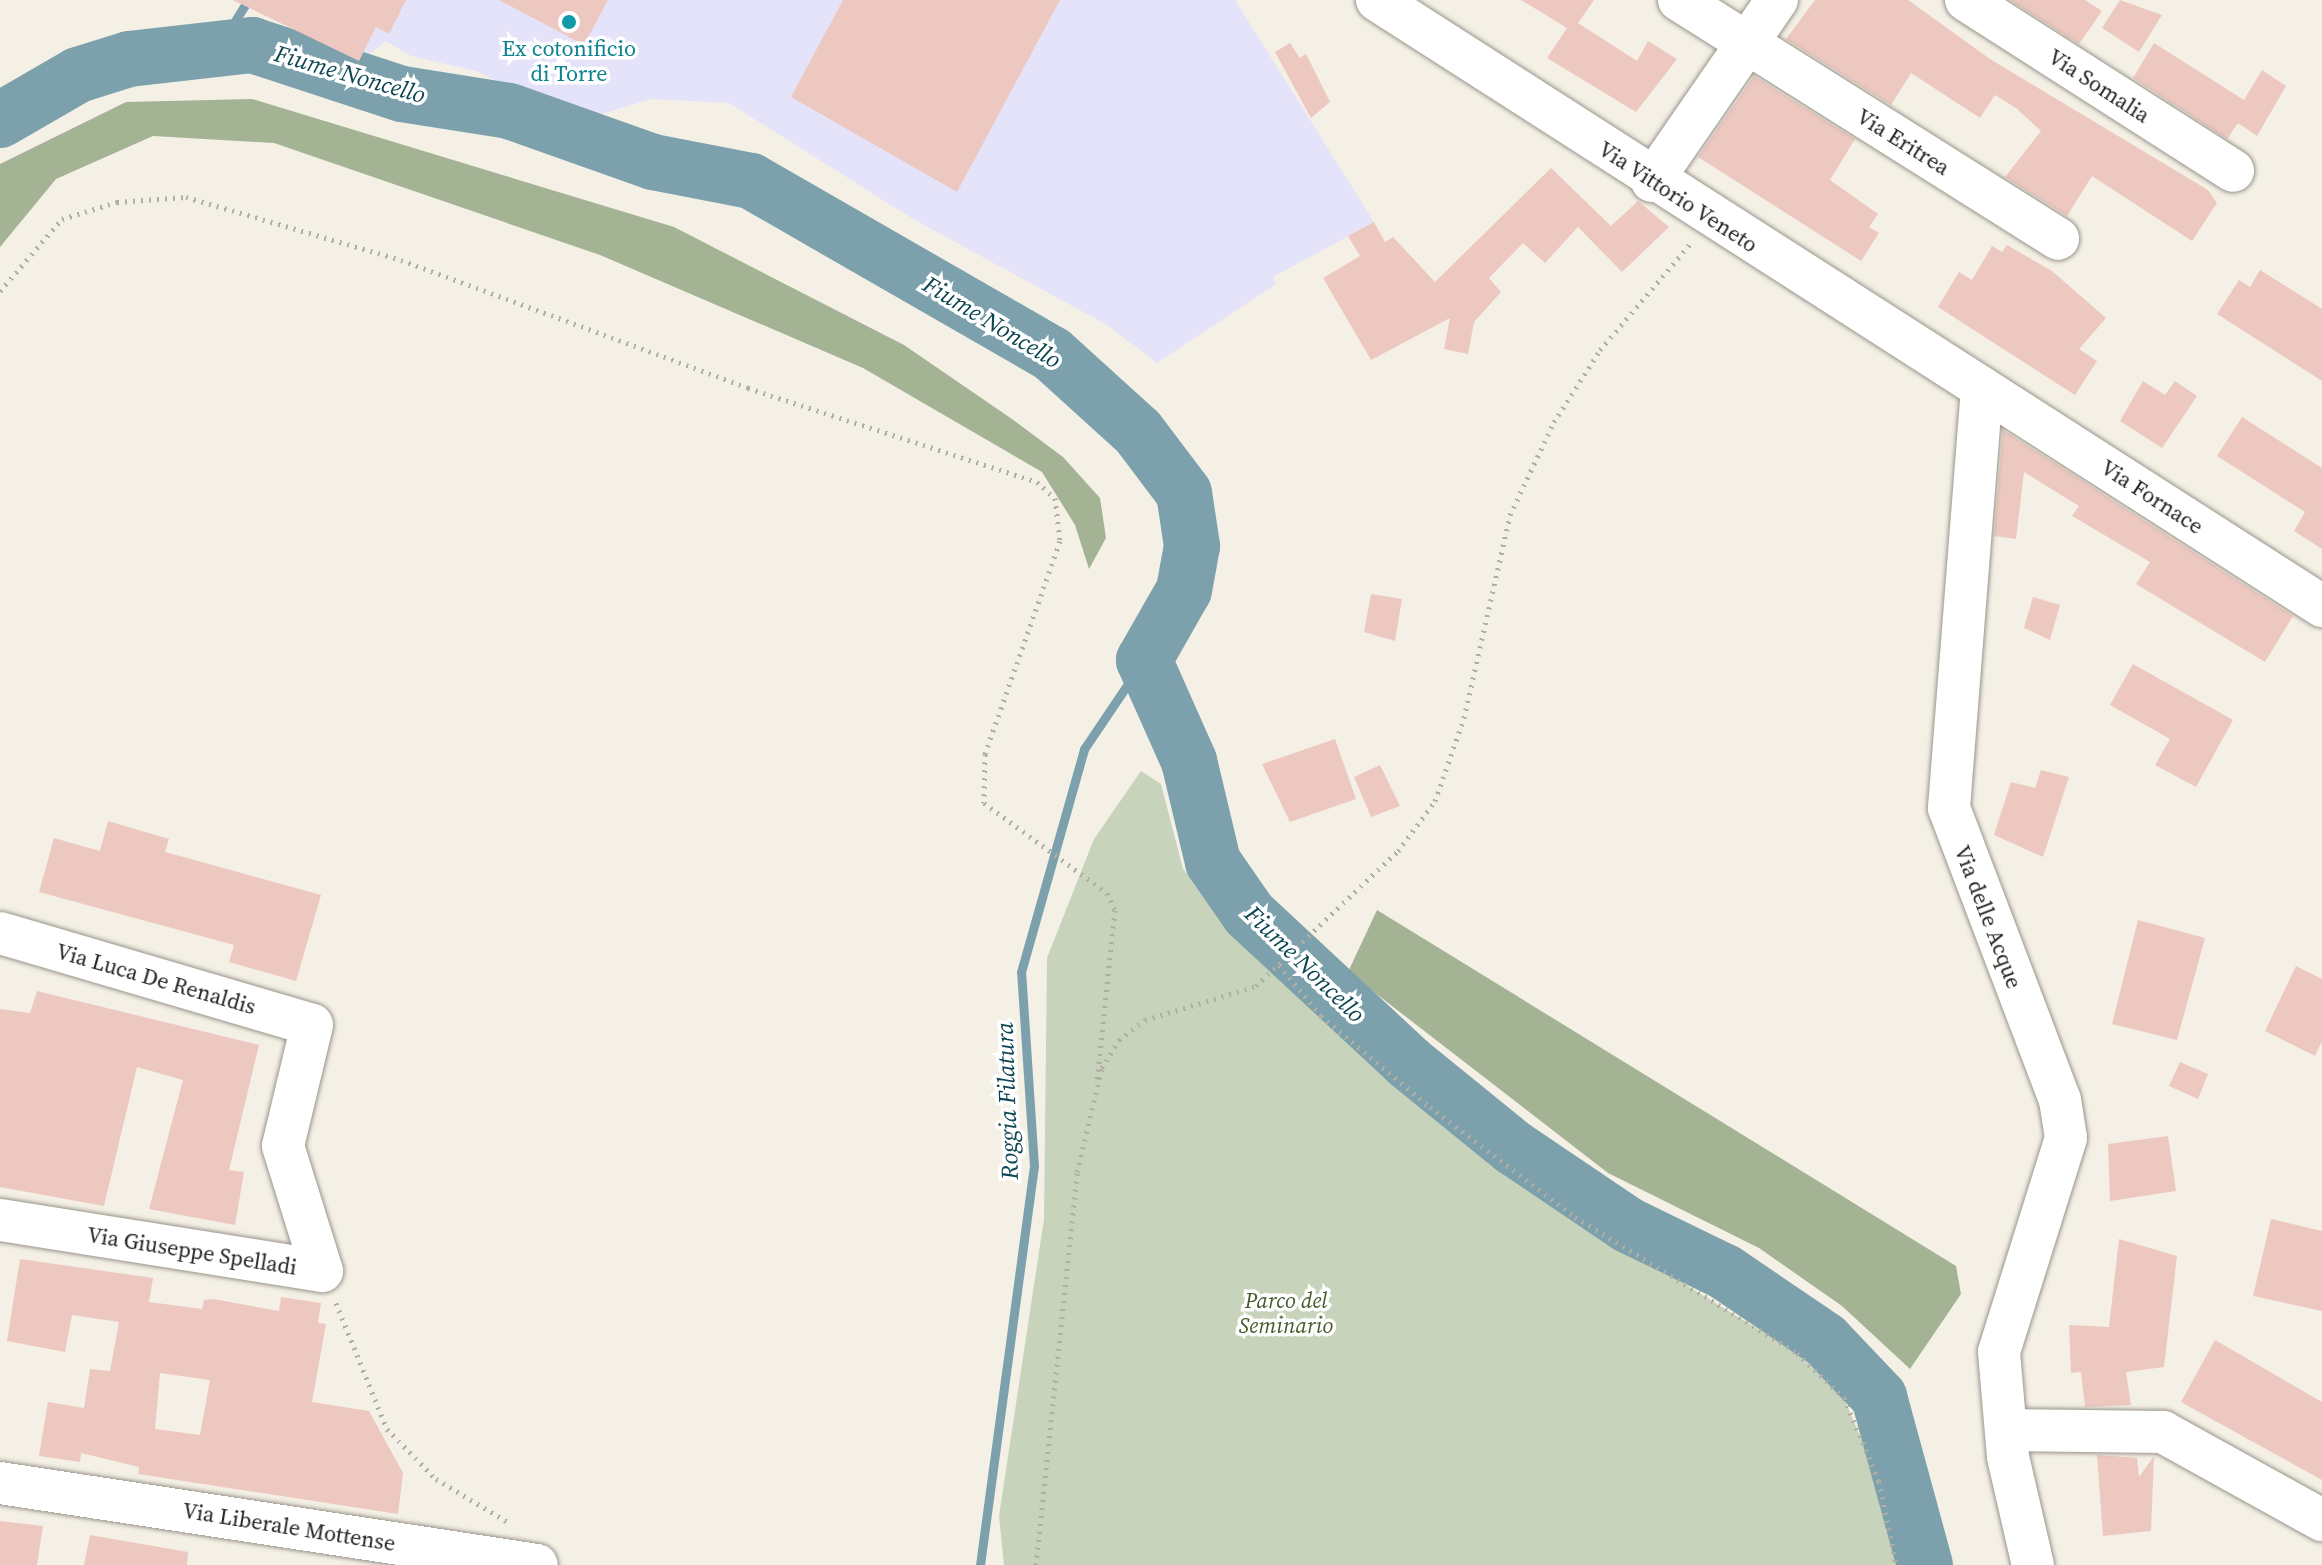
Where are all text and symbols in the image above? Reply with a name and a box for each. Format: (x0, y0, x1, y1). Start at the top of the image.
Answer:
marker: Ex cotonificio di Torre (560, 13, 578, 31)
place label: Ex cotonificio di Torre (502, 35, 636, 86)
water label: Fiume Noncello (271, 39, 429, 109)
street label: Via Somalia (2043, 43, 2155, 129)
street label: Via Eritrea (1852, 103, 1954, 181)
street label: Via Vittorio Veneto (1593, 135, 1763, 259)
water label: Fiume Noncello (918, 270, 1066, 374)
street label: Via Fornace (2096, 454, 2208, 540)
street label: Via delle Acque (1949, 842, 2027, 992)
water label: Fiume Noncello (1239, 900, 1371, 1028)
street label: Via Luca De Renaldis (53, 938, 259, 1020)
water label: Roggia Filatura (990, 1022, 1024, 1180)
street label: Via Giuseppe Spelladi (85, 1221, 299, 1281)
park label: Parco del Seminario (1239, 1287, 1333, 1338)
street label: Via Liberale Mottense (181, 1497, 397, 1557)

